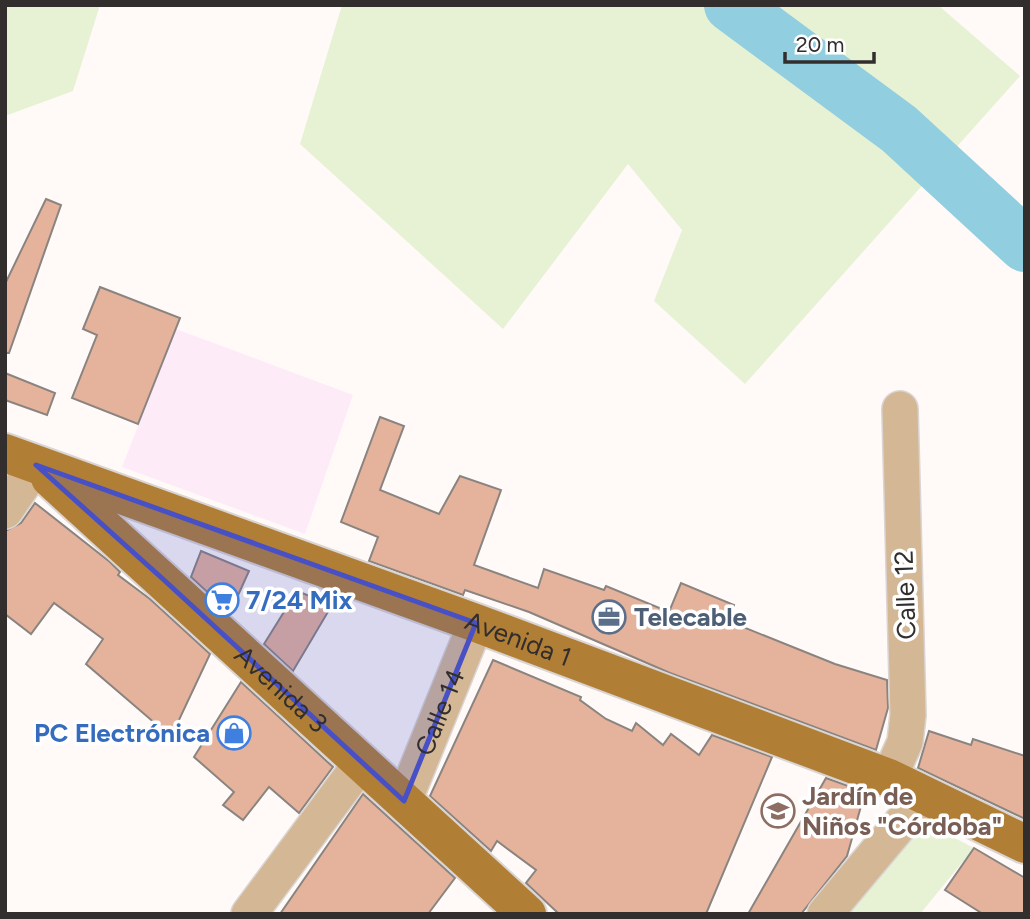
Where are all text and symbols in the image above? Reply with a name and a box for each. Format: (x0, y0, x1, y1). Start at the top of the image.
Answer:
scale bar (785, 21, 874, 65)
text: 20 m (796, 32, 844, 57)
street label: Calle 12 (887, 550, 923, 640)
supermarket icon: 7/24 Mix (203, 581, 241, 619)
place label: 7/24 Mix (246, 584, 352, 616)
office icon: Telecable (590, 598, 628, 636)
place label: Telecable (634, 601, 747, 633)
street label: Avenida 1 (461, 604, 576, 673)
street label: Avenida 3 (228, 639, 334, 740)
street label: Calle 14 (408, 664, 472, 760)
shop icon: PC Electrónica (215, 714, 253, 752)
place label: PC Electrónica (34, 717, 210, 749)
place label: Jardín de Niños "Córdoba" (802, 780, 1002, 842)
school or university icon: Jardín de Niños "Córdoba" (759, 792, 797, 830)

